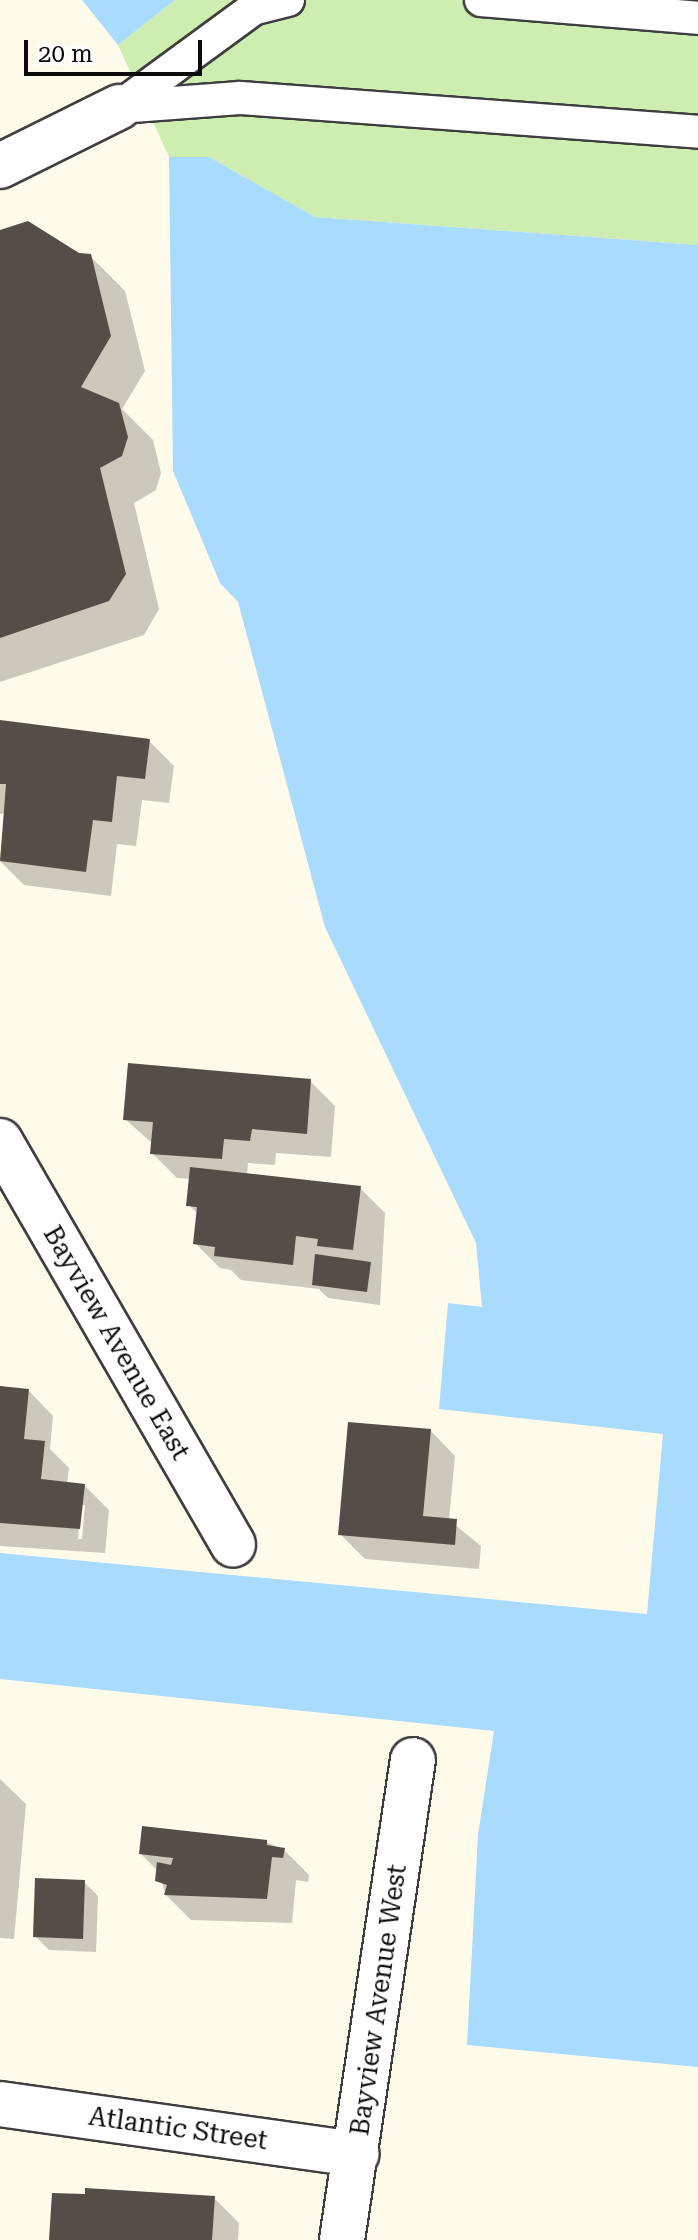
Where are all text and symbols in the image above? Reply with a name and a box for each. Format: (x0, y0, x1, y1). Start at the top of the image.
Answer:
scale bar (28, 24, 206, 74)
text: 20 m (38, 40, 93, 68)
street label: Bayview Avenue East (36, 1221, 196, 1465)
street label: Bayview Avenue West (345, 1862, 413, 2138)
street label: Atlantic Street (87, 2101, 269, 2157)

